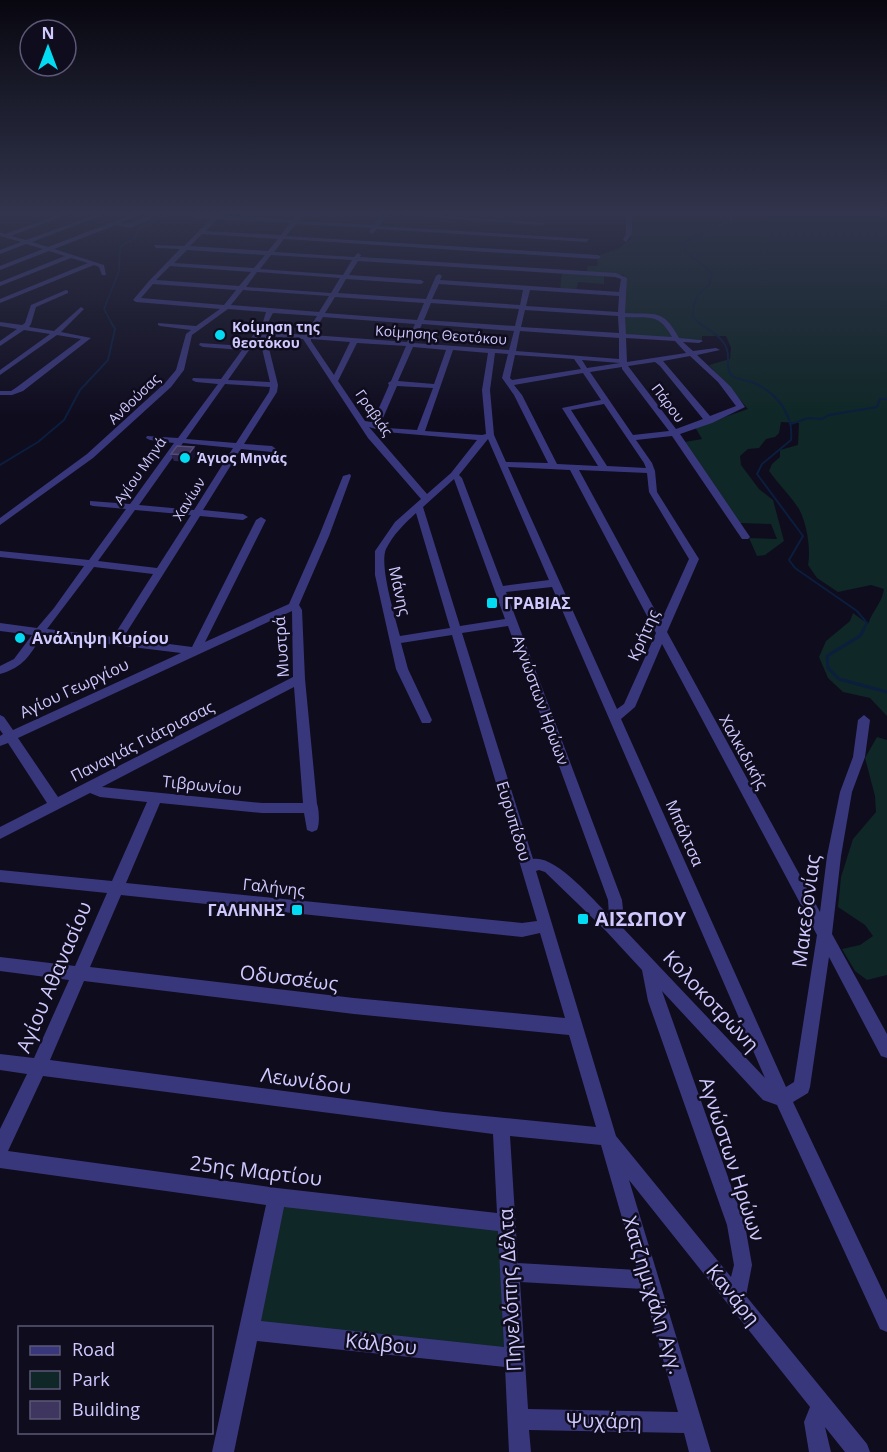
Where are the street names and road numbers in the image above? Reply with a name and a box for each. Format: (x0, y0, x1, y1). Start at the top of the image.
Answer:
street label: Κοίμησης Θεοτόκου (375, 320, 507, 349)
street label: Ανθούσας (103, 369, 164, 428)
street label: Πάρου (648, 379, 689, 426)
street label: Γραβιάς (351, 386, 398, 440)
street label: Αγίου Μηνά (109, 433, 170, 508)
street label: Χανίων (168, 474, 209, 524)
street label: Μάνης (384, 564, 416, 618)
street label: Κρήτης (622, 605, 664, 664)
street label: Μυστρά (268, 616, 294, 678)
street label: Αγνώστων Ηρώων (507, 632, 575, 768)
street label: Αγίου Γεωργίου (16, 653, 132, 723)
street label: Παναγιάς Γιάτρισσας (66, 695, 218, 787)
street label: Χαλκιδικής (714, 711, 774, 794)
street label: Τιβρωνίου (161, 770, 243, 800)
street label: Ευρυπίδου (491, 778, 537, 864)
street label: Μπάλτσα (661, 796, 709, 870)
street label: Μακεδονίας (785, 852, 826, 969)
street label: Γαλήνης (242, 873, 307, 901)
street label: Αγίου Αθανασίου (9, 897, 98, 1057)
street label: Κολοκοτρώνη (657, 944, 765, 1057)
street label: Οδυσσέως (238, 958, 340, 997)
street label: Λεωνίδου (259, 1061, 353, 1100)
street label: Αγνώστων Ηρώων (693, 1073, 772, 1244)
street label: 25ης Μαρτίου (189, 1149, 324, 1192)
street label: Πηνελόπης Δέλτα (492, 1208, 527, 1372)
street label: Χατζημιχάλη Αγγ. (617, 1213, 690, 1377)
street label: Κανάρη (700, 1258, 766, 1331)
street label: Κάλβου (344, 1326, 418, 1361)
street label: Ψυχάρη (566, 1406, 642, 1435)

